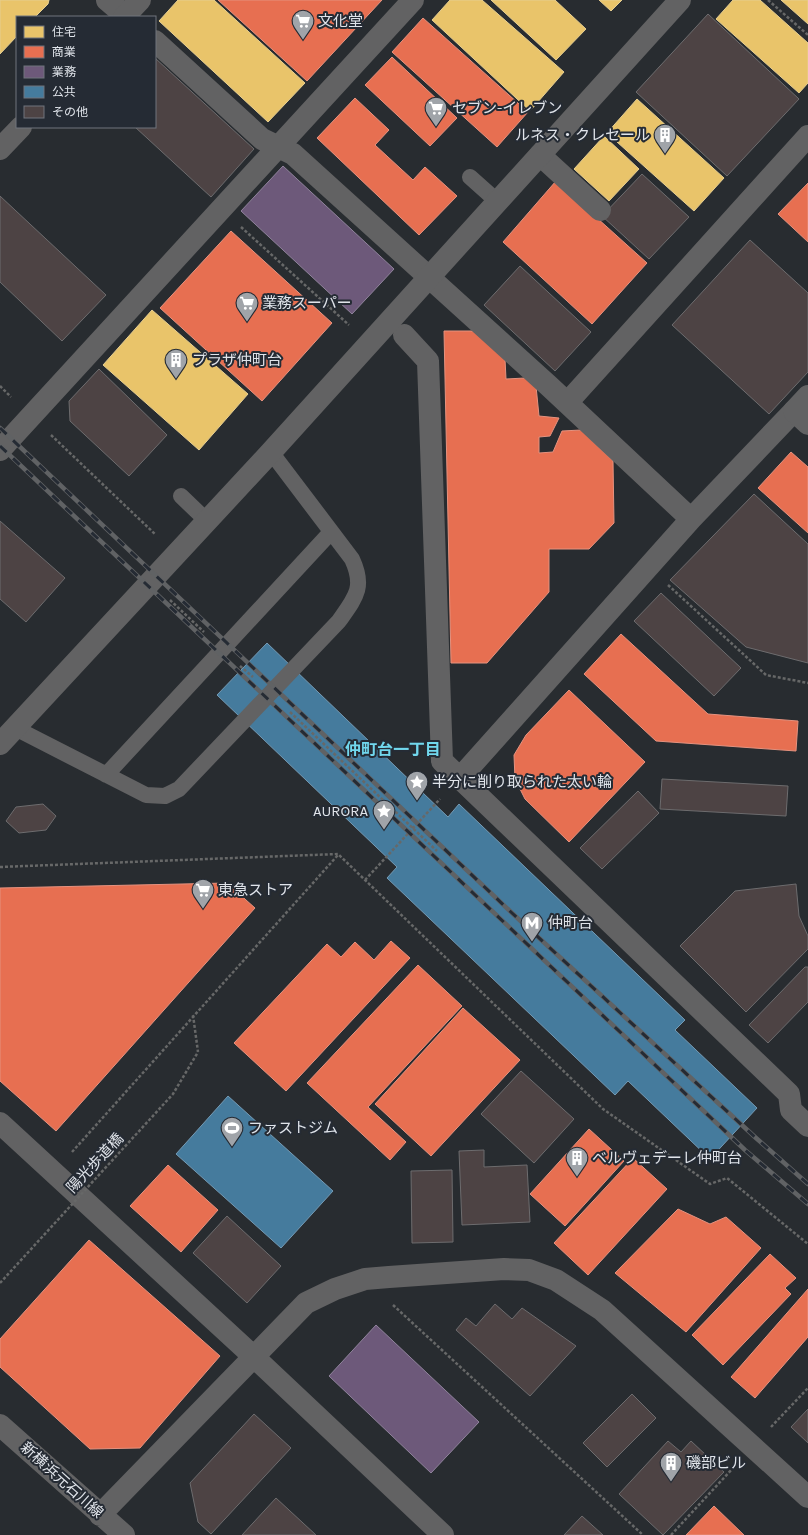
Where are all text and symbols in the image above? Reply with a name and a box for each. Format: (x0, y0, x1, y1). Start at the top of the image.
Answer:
supermarket icon: 文化堂 (290, 8, 316, 41)
place label: 文化堂 (318, 12, 363, 30)
legend (16, 16, 156, 128)
text: 住宅 (52, 25, 76, 39)
text: 商業 (52, 45, 76, 59)
text: 業務 (52, 65, 76, 79)
text: 公共 (52, 85, 76, 99)
supermarket icon: セブン-イレブン (423, 95, 449, 128)
place label: セブン-イレブン (452, 99, 562, 117)
text: その他 (52, 105, 88, 119)
building icon: ルネス・クレセール (652, 122, 678, 155)
place label: ルネス・クレセール (515, 126, 650, 144)
supermarket icon: 業務スーパー (234, 290, 260, 323)
place label: 業務スーパー (262, 294, 352, 312)
building icon: プラザ仲町台 (163, 347, 189, 380)
place label: プラザ仲町台 (192, 351, 282, 369)
district label: 仲町台一丁目 (345, 740, 441, 759)
place icon: 半分に削り取られた太い輪 (404, 769, 430, 802)
place label: 半分に削り取られた太い輪 (432, 773, 612, 791)
place icon: AURORA (371, 798, 397, 831)
place label: AURORA (313, 802, 368, 820)
supermarket icon: 東急ストア (190, 877, 216, 910)
place label: 東急ストア (218, 881, 293, 899)
metro station icon: 仲町台 (519, 910, 545, 943)
place label: 仲町台 (548, 914, 593, 932)
sports icon: ファストジム (219, 1115, 245, 1148)
place label: ファストジム (248, 1119, 338, 1137)
street label: 陽光歩道橋 (63, 1129, 127, 1197)
building icon: ベルヴェデーレ仲町台 (564, 1145, 590, 1178)
place label: ベルヴェデーレ仲町台 (592, 1149, 742, 1167)
street label: 新横浜元石川線 (17, 1438, 107, 1522)
building icon: 磯部ビル (658, 1450, 684, 1483)
place label: 磯部ビル (686, 1454, 746, 1472)

